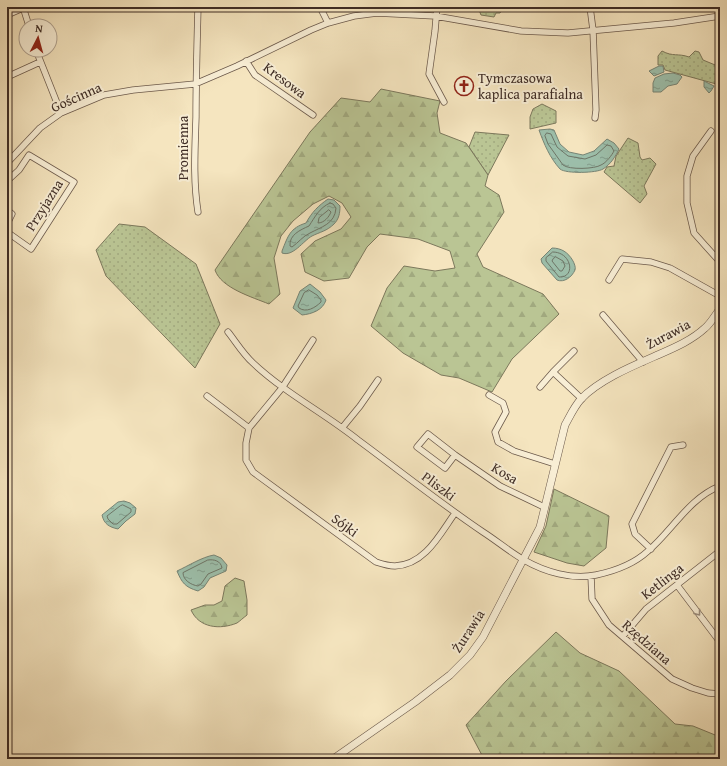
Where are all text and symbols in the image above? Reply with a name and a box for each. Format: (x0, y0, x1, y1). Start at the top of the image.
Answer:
north arrow (18, 18, 58, 58)
text: N (35, 20, 44, 36)
street label: Kresowa (259, 57, 311, 103)
place label: Tymczasowa kaplica parafialna (478, 68, 583, 104)
church icon: Tymczasowa kaplica parafialna (453, 75, 475, 97)
street label: Gościnna (48, 77, 105, 117)
street label: Promienna (173, 115, 193, 180)
street label: Przyjazna (20, 175, 68, 235)
street label: Żurawia (642, 314, 694, 354)
street label: Kosa (488, 457, 522, 489)
street label: Pliszki (418, 467, 460, 505)
street label: Sójki (327, 508, 363, 542)
street label: Ketlinga (636, 558, 688, 604)
street label: Żurawia (447, 605, 490, 656)
one-way arrow (694, 609, 701, 616)
street label: Rzędziana (618, 615, 676, 669)

